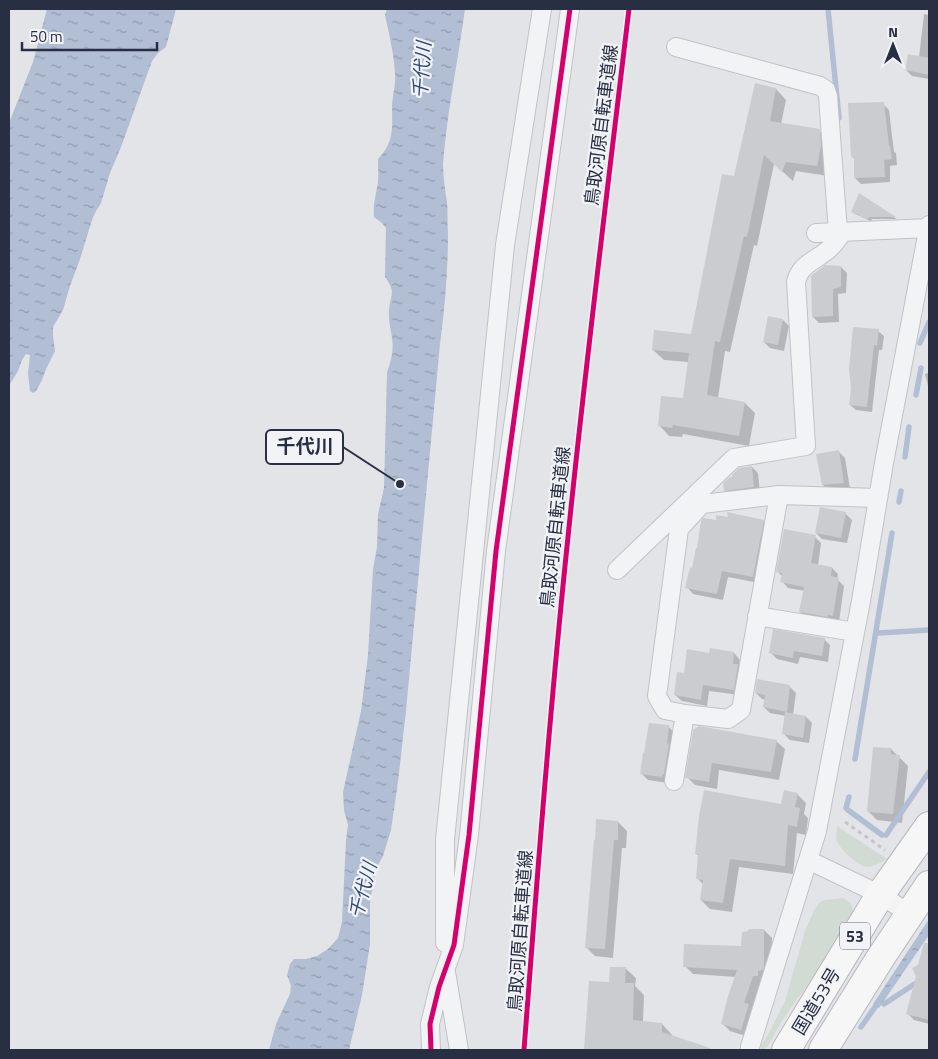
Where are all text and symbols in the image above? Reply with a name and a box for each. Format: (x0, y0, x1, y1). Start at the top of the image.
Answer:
scale bar (22, 20, 158, 52)
north arrow (868, 20, 918, 70)
text: N (888, 21, 898, 42)
text: 50 m (30, 25, 63, 48)
water label: 千代川 (405, 39, 438, 99)
street label: 鳥取河原自転車道線 (578, 43, 624, 207)
callout: 千代川 (266, 430, 343, 464)
text: 千代川 (276, 431, 334, 460)
street label: 鳥取河原自転車道線 (533, 445, 577, 609)
street label: 鳥取河原自転車道線 (501, 849, 539, 1013)
water label: 千代川 (341, 857, 384, 921)
road number: 53 (840, 922, 870, 949)
street label: 国道53号 (785, 962, 847, 1040)

